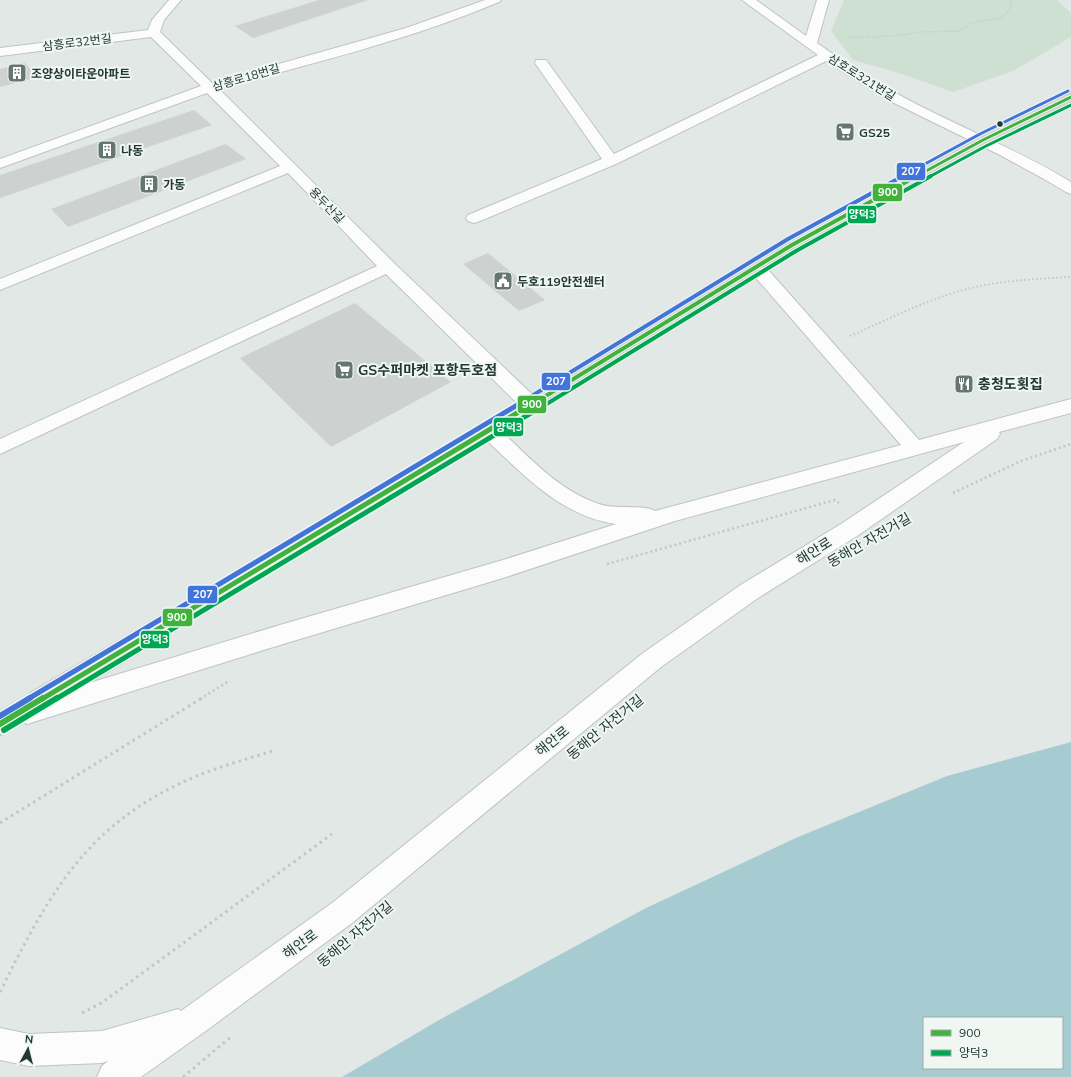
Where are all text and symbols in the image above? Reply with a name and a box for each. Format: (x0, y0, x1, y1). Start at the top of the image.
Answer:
street label: 삼흥로32번길 (42, 30, 112, 54)
street label: 삼호로321번길 (825, 50, 899, 104)
street label: 삼흥로18번길 (210, 60, 282, 94)
building icon: 조양상이타운아파트 (6, 62, 28, 84)
place label: 조양상이타운아파트 (31, 66, 130, 81)
unlabelled marker (995, 119, 1005, 129)
supermarket icon: GS25 (834, 121, 856, 143)
place label: GS25 (859, 125, 890, 140)
building icon: 나동 (96, 139, 118, 161)
place label: 나동 (121, 143, 143, 158)
line badge: 207 (896, 162, 926, 181)
text: 207 (901, 164, 921, 178)
building icon: 가동 (138, 173, 160, 195)
place label: 가동 (163, 177, 185, 192)
line badge: 900 (872, 183, 903, 202)
street label: 용두산길 (306, 184, 348, 226)
text: 900 (878, 185, 898, 199)
line badge: 양덕3 (847, 205, 877, 224)
text: 양덕3 (849, 207, 876, 221)
public building icon: 두호119안전센터 (492, 270, 514, 292)
place label: 두호119안전센터 (517, 274, 605, 289)
supermarket icon: GS수퍼마켓 포항두호점 (333, 359, 355, 381)
place label: GS수퍼마켓 포항두호점 (358, 361, 497, 379)
line badge: 207 (541, 372, 571, 391)
restaurant icon: 충청도횟집 (953, 373, 975, 395)
text: 207 (546, 374, 566, 388)
place label: 충청도횟집 (978, 375, 1042, 393)
line badge: 900 (517, 395, 547, 414)
text: 900 (522, 397, 542, 411)
line badge: 양덕3 (493, 417, 524, 437)
text: 양덕3 (496, 420, 523, 434)
street label: 동해안 자전거길 (824, 509, 914, 571)
street label: 해안로 (793, 533, 835, 569)
line badge: 207 (187, 585, 218, 604)
text: 207 (193, 587, 213, 601)
line badge: 900 (162, 608, 193, 627)
text: 900 (167, 610, 187, 624)
line badge: 양덕3 (140, 630, 170, 649)
text: 양덕3 (142, 632, 169, 646)
street label: 동해안 자전거길 (563, 690, 647, 764)
street label: 해안로 (531, 722, 573, 760)
street label: 동해안 자전거길 (313, 897, 397, 971)
street label: 해안로 (279, 925, 321, 963)
legend (923, 1017, 1063, 1069)
text: 900 (959, 1025, 981, 1040)
north arrow (8, 1029, 48, 1069)
text: N (24, 1032, 34, 1047)
text: 양덕3 (959, 1045, 988, 1060)

